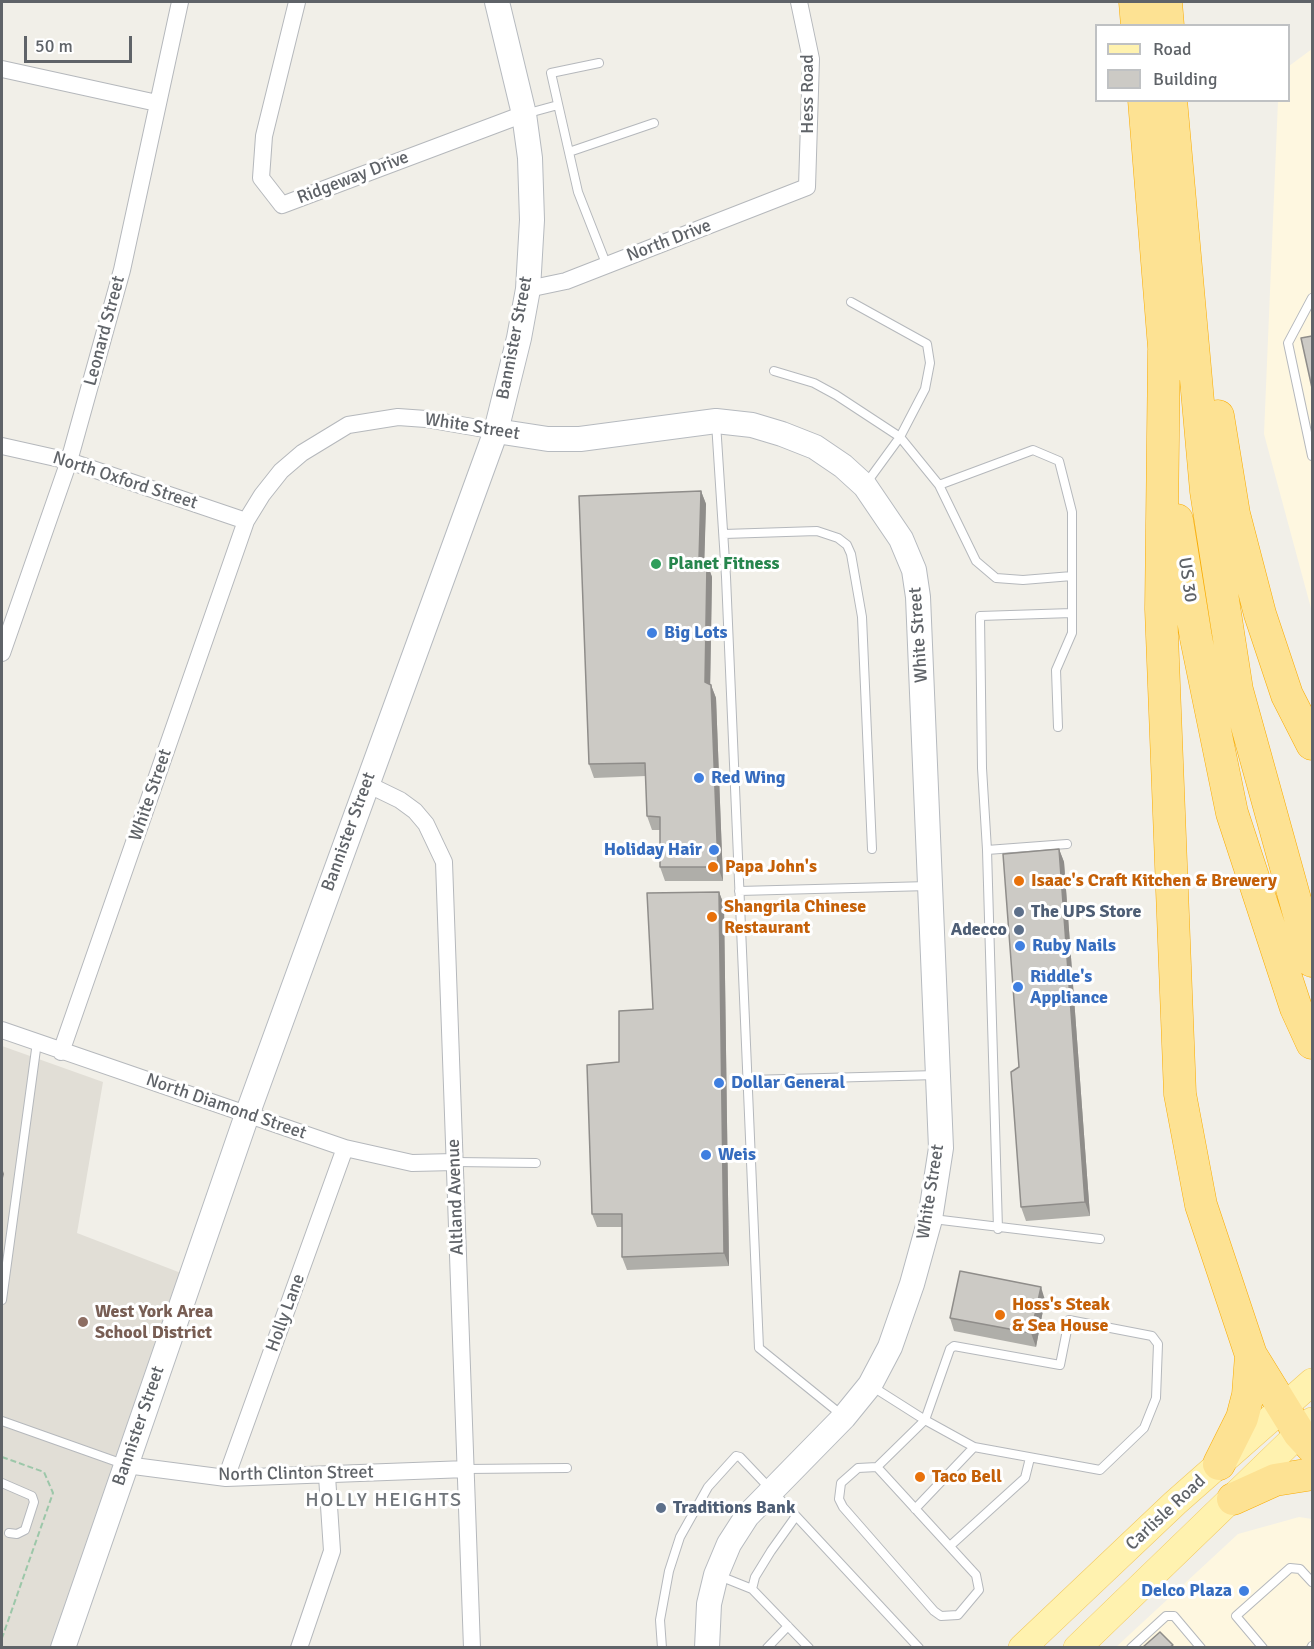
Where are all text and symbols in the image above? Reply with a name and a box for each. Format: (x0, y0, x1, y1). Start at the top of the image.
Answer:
scale bar (27, 24, 135, 62)
legend (1095, 24, 1290, 102)
text: 50 m (35, 35, 73, 57)
text: Road (1153, 38, 1192, 60)
street label: Hess Road (797, 54, 819, 134)
text: Building (1153, 68, 1217, 90)
street label: Ridgeway Drive (294, 147, 412, 209)
street label: North Drive (624, 215, 714, 267)
street label: Leonard Street (80, 274, 130, 388)
street label: Bannister Street (492, 275, 538, 401)
street label: White Street (423, 409, 521, 445)
street label: North Oxford Street (50, 447, 200, 515)
place label: Planet Fitness (668, 553, 779, 575)
street label: US 30 (1173, 556, 1201, 604)
marker: Planet Fitness (649, 557, 663, 571)
street label: White Street (905, 586, 933, 684)
place label: Big Lots (664, 622, 727, 644)
marker: Big Lots (645, 626, 659, 640)
street label: White Street (125, 746, 177, 844)
place label: Red Wing (711, 767, 786, 789)
street label: Bannister Street (317, 770, 381, 894)
marker: Red Wing (692, 771, 706, 785)
place label: Holiday Hair (604, 839, 702, 861)
marker: Holiday Hair (707, 843, 721, 857)
place label: Papa John's (725, 856, 817, 878)
marker: Papa John's (706, 860, 720, 874)
place label: Isaac's Craft Kitchen & Brewery (1031, 870, 1277, 892)
marker: Isaac's Craft Kitchen & Brewery (1012, 874, 1026, 888)
place label: Shangrila Chinese Restaurant (724, 896, 866, 938)
place label: The UPS Store (1031, 901, 1141, 923)
marker: The UPS Store (1012, 905, 1026, 919)
marker: Shangrila Chinese Restaurant (705, 910, 719, 924)
place label: Adecco (951, 919, 1007, 941)
marker: Adecco (1012, 923, 1026, 937)
place label: Ruby Nails (1032, 935, 1116, 957)
marker: Ruby Nails (1013, 939, 1027, 953)
place label: Riddle's Appliance (1030, 966, 1108, 1008)
marker: Riddle's Appliance (1011, 980, 1025, 994)
street label: North Diamond Street (143, 1069, 309, 1145)
place label: Dollar General (731, 1072, 845, 1094)
marker: Dollar General (712, 1076, 726, 1090)
street label: Altland Avenue (443, 1139, 469, 1255)
street label: White Street (913, 1143, 949, 1241)
place label: Weis (718, 1144, 756, 1166)
marker: Weis (699, 1148, 713, 1162)
street label: Holly Lane (262, 1271, 310, 1355)
place label: Hoss's Steak & Sea House (1012, 1294, 1110, 1336)
place label: West York Area School District (95, 1301, 213, 1344)
marker: Hoss's Steak & Sea House (993, 1308, 1007, 1322)
marker: West York Area School District (76, 1315, 90, 1329)
street label: Bannister Street (108, 1363, 170, 1489)
street label: North Clinton Street (218, 1462, 374, 1486)
place label: Taco Bell (932, 1466, 1002, 1488)
marker: Taco Bell (913, 1470, 927, 1484)
street label: Carlisle Road (1122, 1471, 1210, 1555)
district label: HOLLY HEIGHTS (305, 1489, 463, 1513)
place label: Traditions Bank (673, 1497, 795, 1519)
marker: Traditions Bank (654, 1501, 668, 1515)
place label: Delco Plaza (1141, 1580, 1232, 1602)
marker: Delco Plaza (1237, 1584, 1251, 1598)

